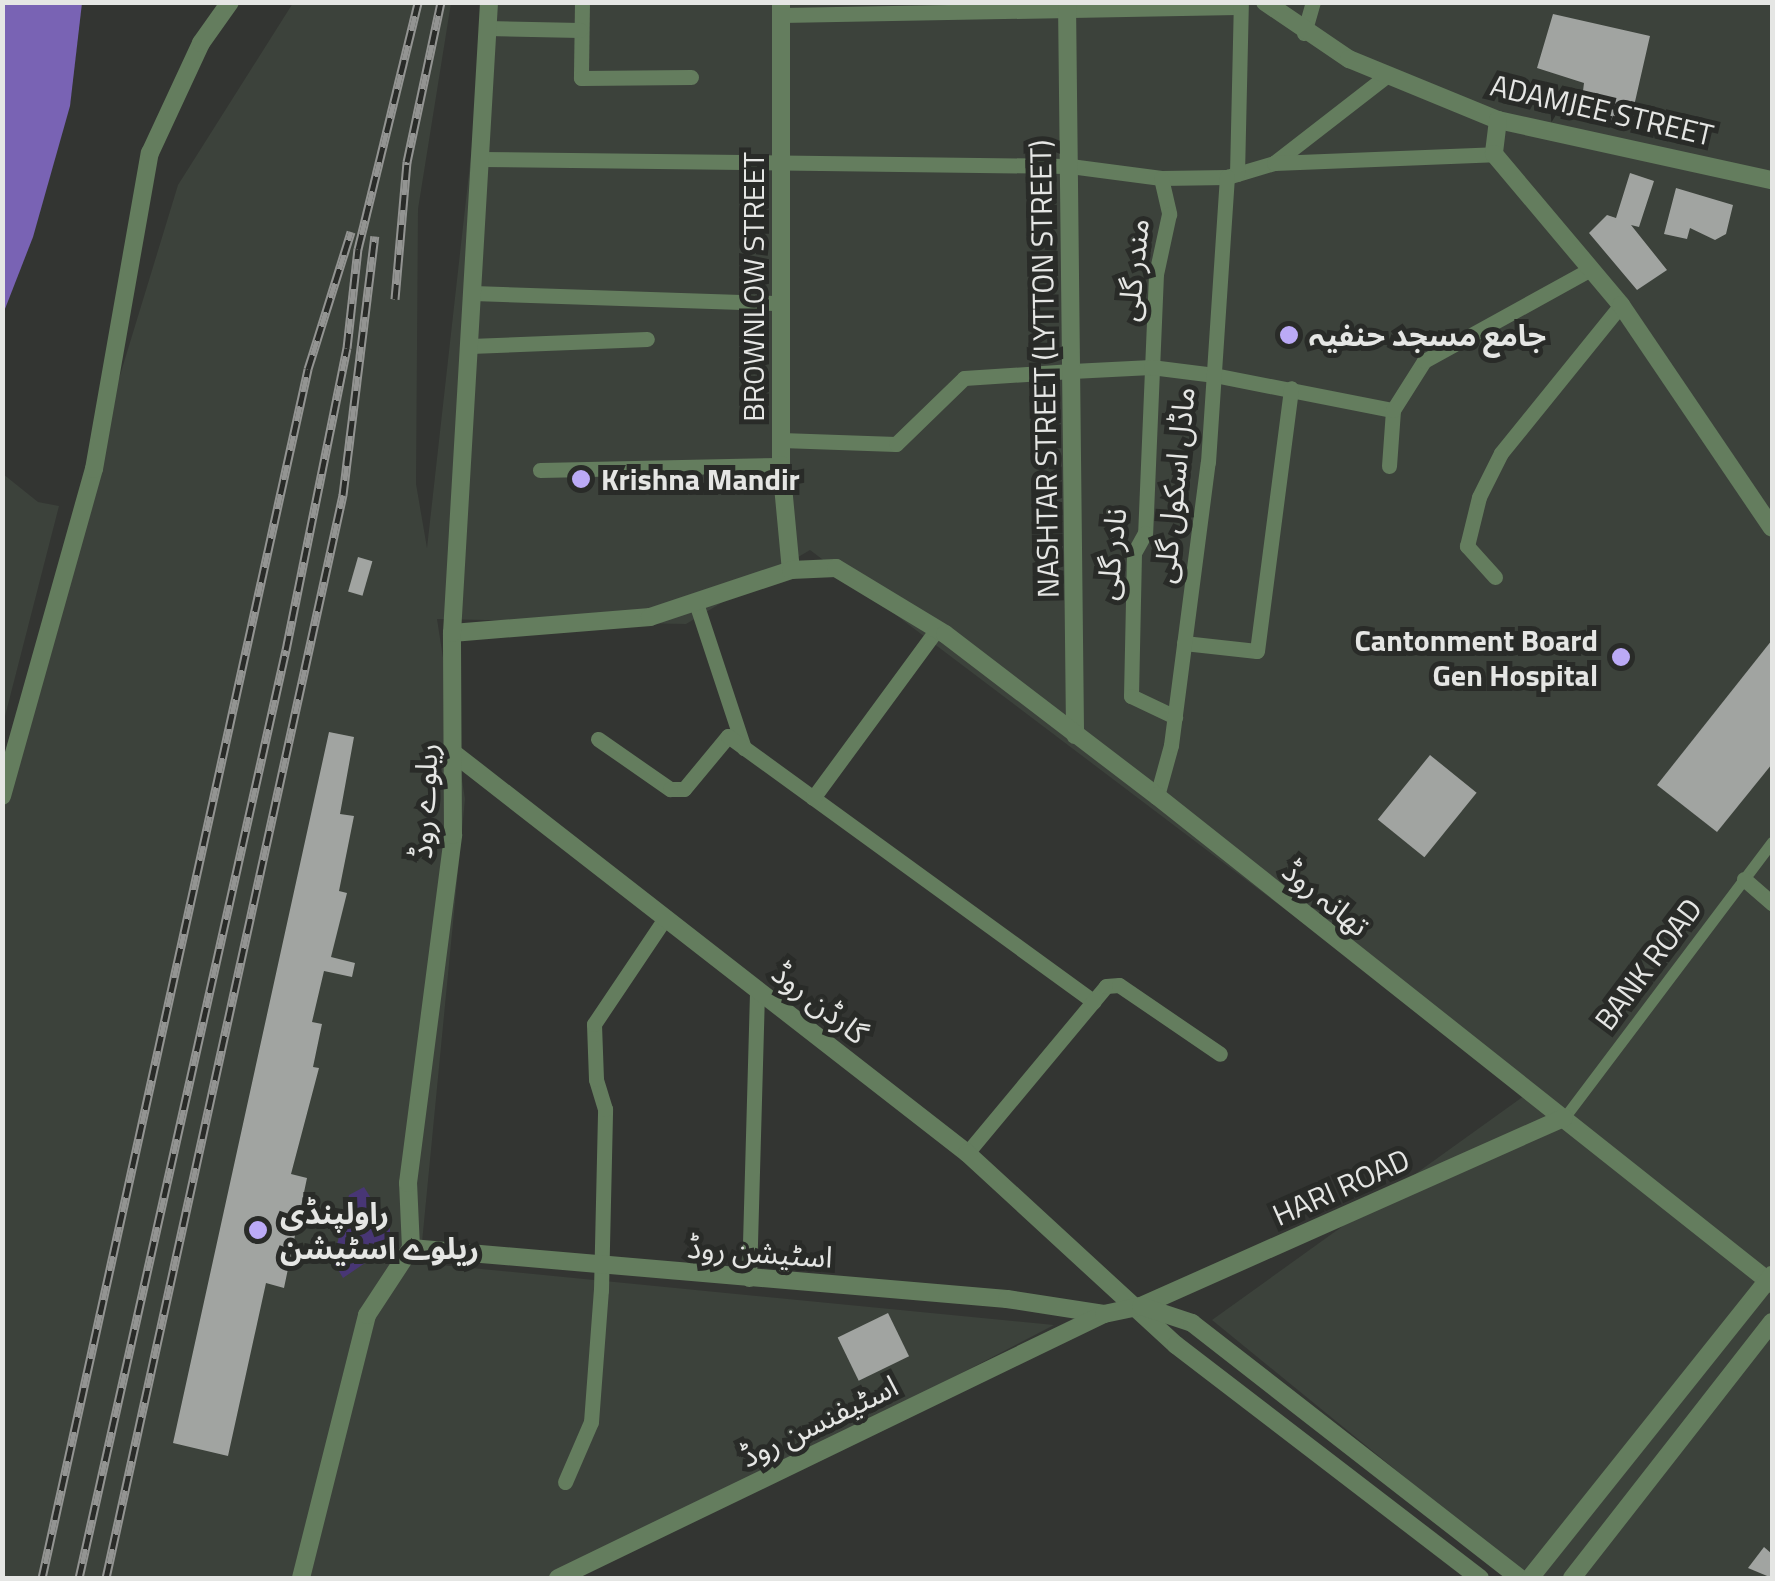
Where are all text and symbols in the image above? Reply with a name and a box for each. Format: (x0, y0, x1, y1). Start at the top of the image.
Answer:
street label: ADAMJEE STREET (1487, 67, 1717, 153)
street label: NASHTAR STREET (LYTTON STREET) (1022, 139, 1066, 599)
street label: BROWNLOW STREET (735, 152, 771, 422)
street label: مندر گلی (1110, 217, 1156, 323)
place label: جامع مسجد حنفیہ (1309, 317, 1546, 353)
marker: جامع مسجد حنفیہ (1278, 324, 1300, 346)
street label: ماڈل اسکول گلی (1146, 385, 1202, 585)
place label: Krishna Mandir (601, 461, 800, 497)
marker: Krishna Mandir (570, 468, 592, 490)
street label: نادر گلی (1088, 506, 1134, 602)
place label: Cantonment Board Gen Hospital (1355, 622, 1598, 692)
marker: Cantonment Board Gen Hospital (1608, 644, 1634, 670)
street label: ریلوے روڈ (403, 742, 445, 860)
street label: تھانہ روڈ (1276, 852, 1376, 944)
street label: BANK ROAD (1587, 891, 1709, 1037)
street label: گارڈن روڈ (765, 955, 875, 1051)
street label: HARI ROAD (1267, 1141, 1415, 1233)
place label: راولپنڈی ریلوے اسٹیشن (280, 1195, 479, 1266)
marker: راولپنڈی ریلوے اسٹیشن (245, 1217, 271, 1243)
street label: اسٹیشن روڈ (686, 1229, 834, 1275)
street label: اسٹیفنسن روڈ (734, 1367, 904, 1475)

